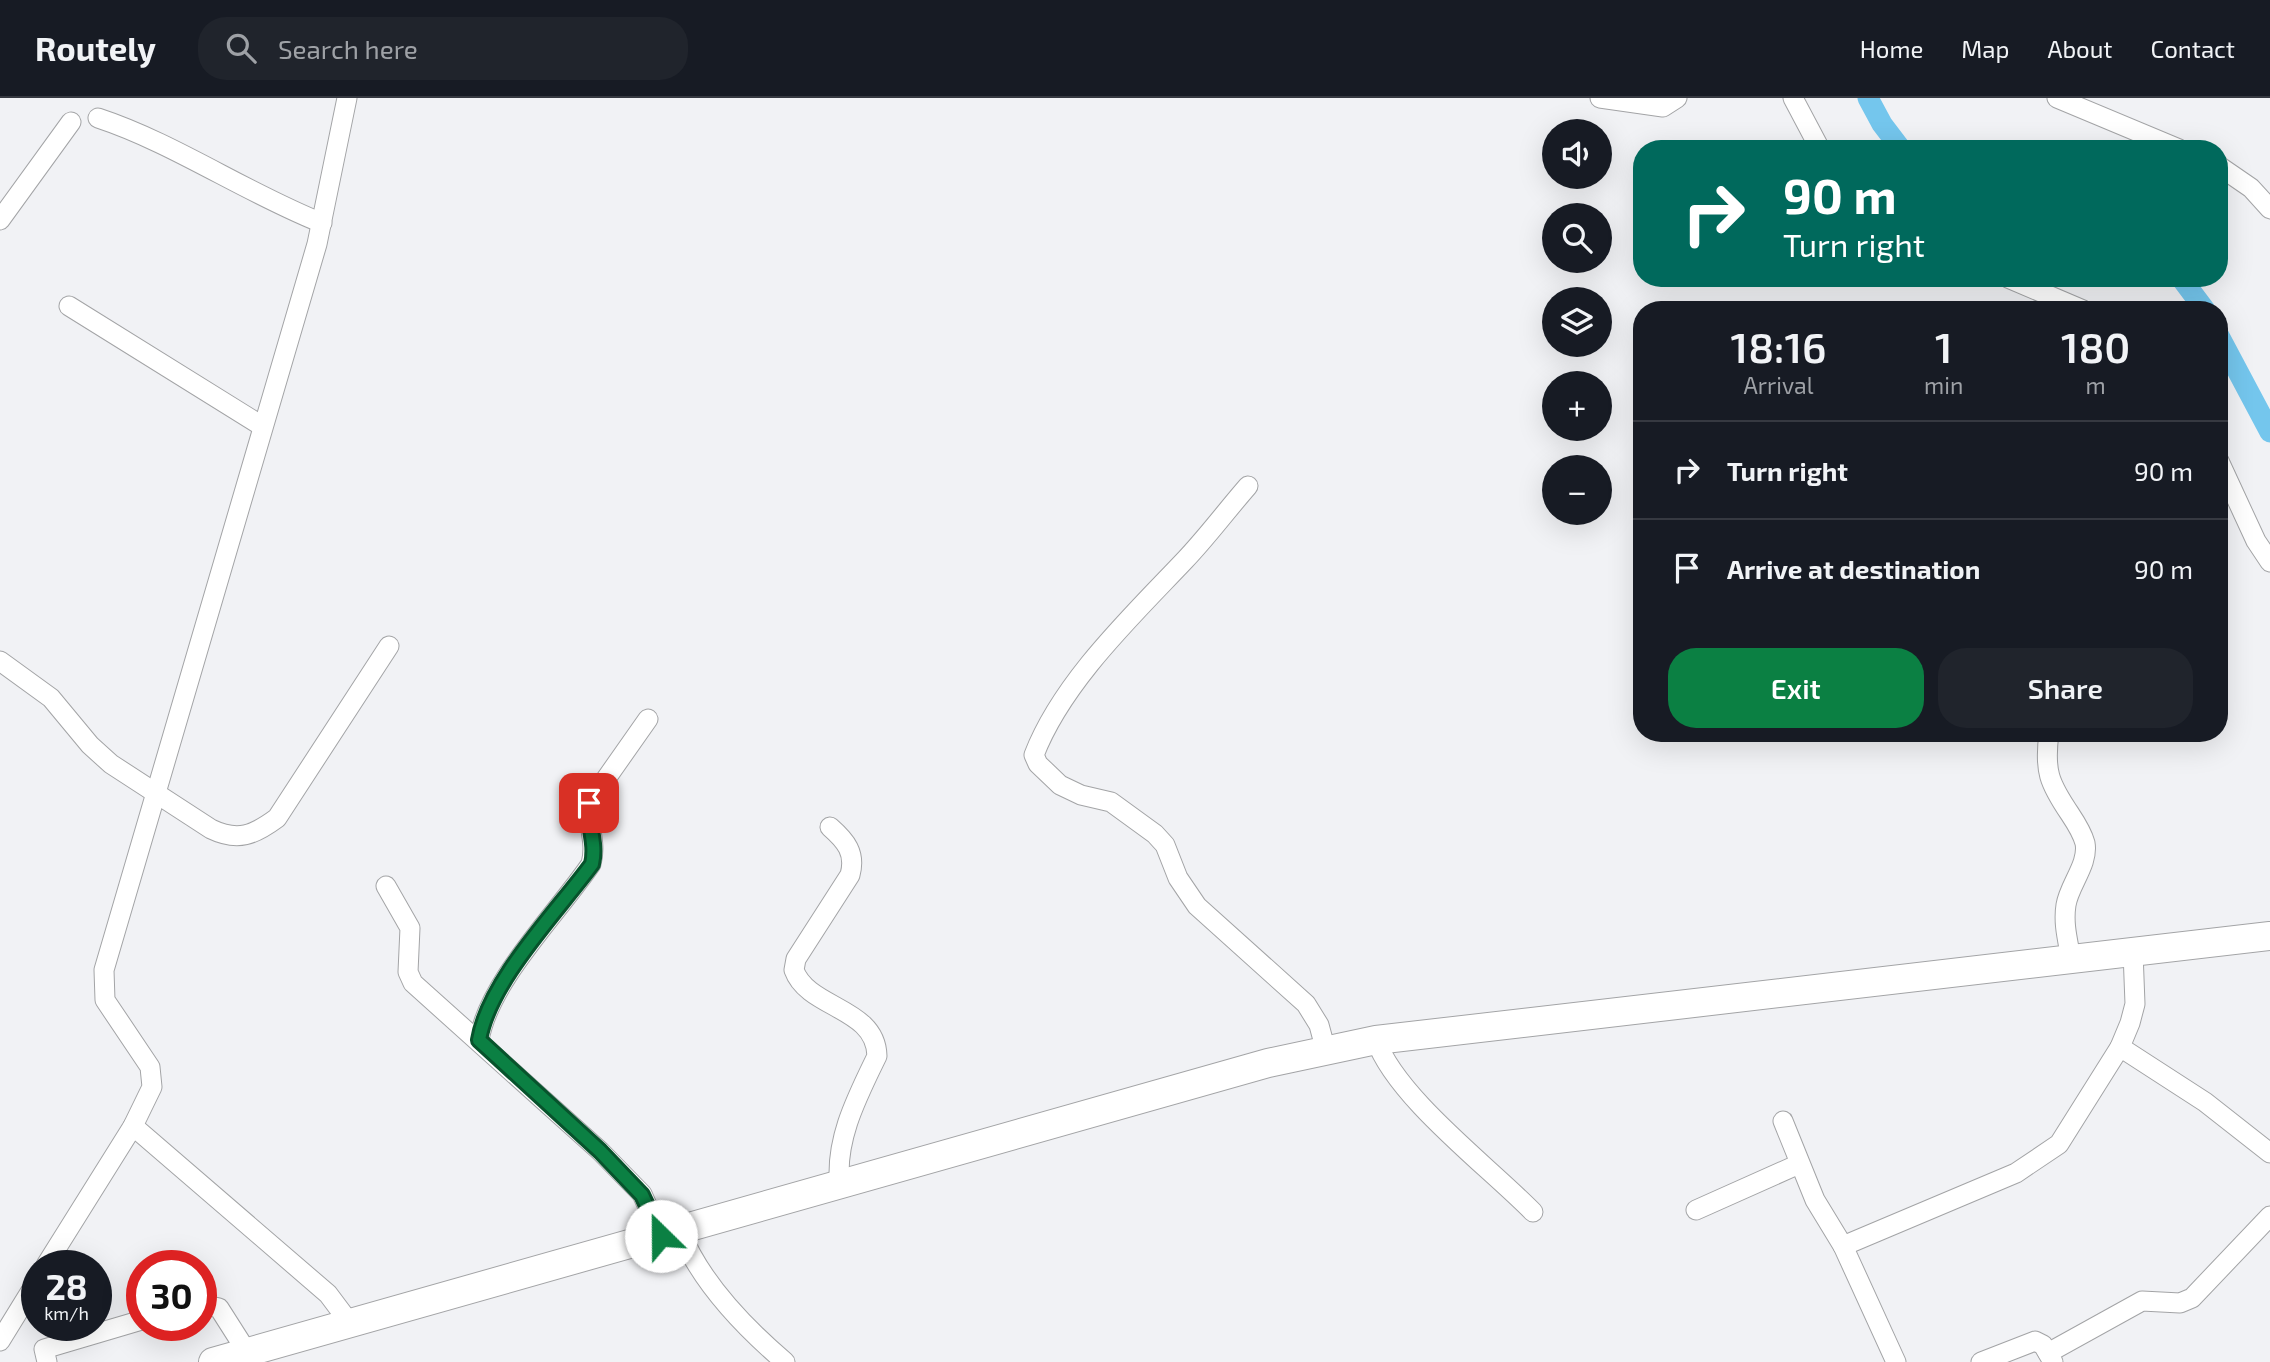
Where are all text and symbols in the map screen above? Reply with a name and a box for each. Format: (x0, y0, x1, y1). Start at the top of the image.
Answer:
search box (198, 17, 688, 80)
text: Routely (35, 28, 156, 68)
icon: search (222, 29, 260, 67)
text: Search here (278, 33, 418, 64)
text: Home (1860, 34, 1923, 63)
text: Map (1961, 34, 2009, 63)
text: About (2047, 34, 2113, 63)
text: Contact (2151, 34, 2235, 63)
map controls (1542, 119, 1612, 525)
button: sound (1542, 119, 1612, 189)
text: 90 m (1783, 165, 1897, 224)
icon: right (1668, 168, 1759, 259)
button: search (1542, 203, 1612, 273)
text: Turn right (1783, 225, 1925, 263)
button: layers (1542, 287, 1612, 357)
text: 18:16 (1731, 321, 1826, 371)
text: 1 (1935, 321, 1952, 371)
text: 180 (2061, 321, 2130, 371)
button: + (1542, 371, 1612, 441)
text: Arrival (1744, 371, 1814, 399)
text: min (1924, 371, 1963, 399)
text: m (2086, 371, 2106, 399)
icon: right (1668, 451, 1706, 489)
button: − (1542, 455, 1612, 525)
text: Turn right (1727, 455, 1848, 486)
text: 90 m (2134, 455, 2193, 486)
icon: arrive (1668, 549, 1706, 587)
text: Arrive at destination (1727, 553, 1980, 584)
text: 90 m (2134, 553, 2193, 584)
button: Exit (1668, 648, 1924, 728)
button: Share (1938, 648, 2193, 728)
pin (559, 773, 619, 833)
icon: arrive (570, 784, 608, 822)
position arrow (624, 1199, 698, 1273)
speed limit sign: 30 (126, 1250, 217, 1341)
text: 28 (45, 1265, 88, 1307)
text: km/h (44, 1302, 89, 1324)

